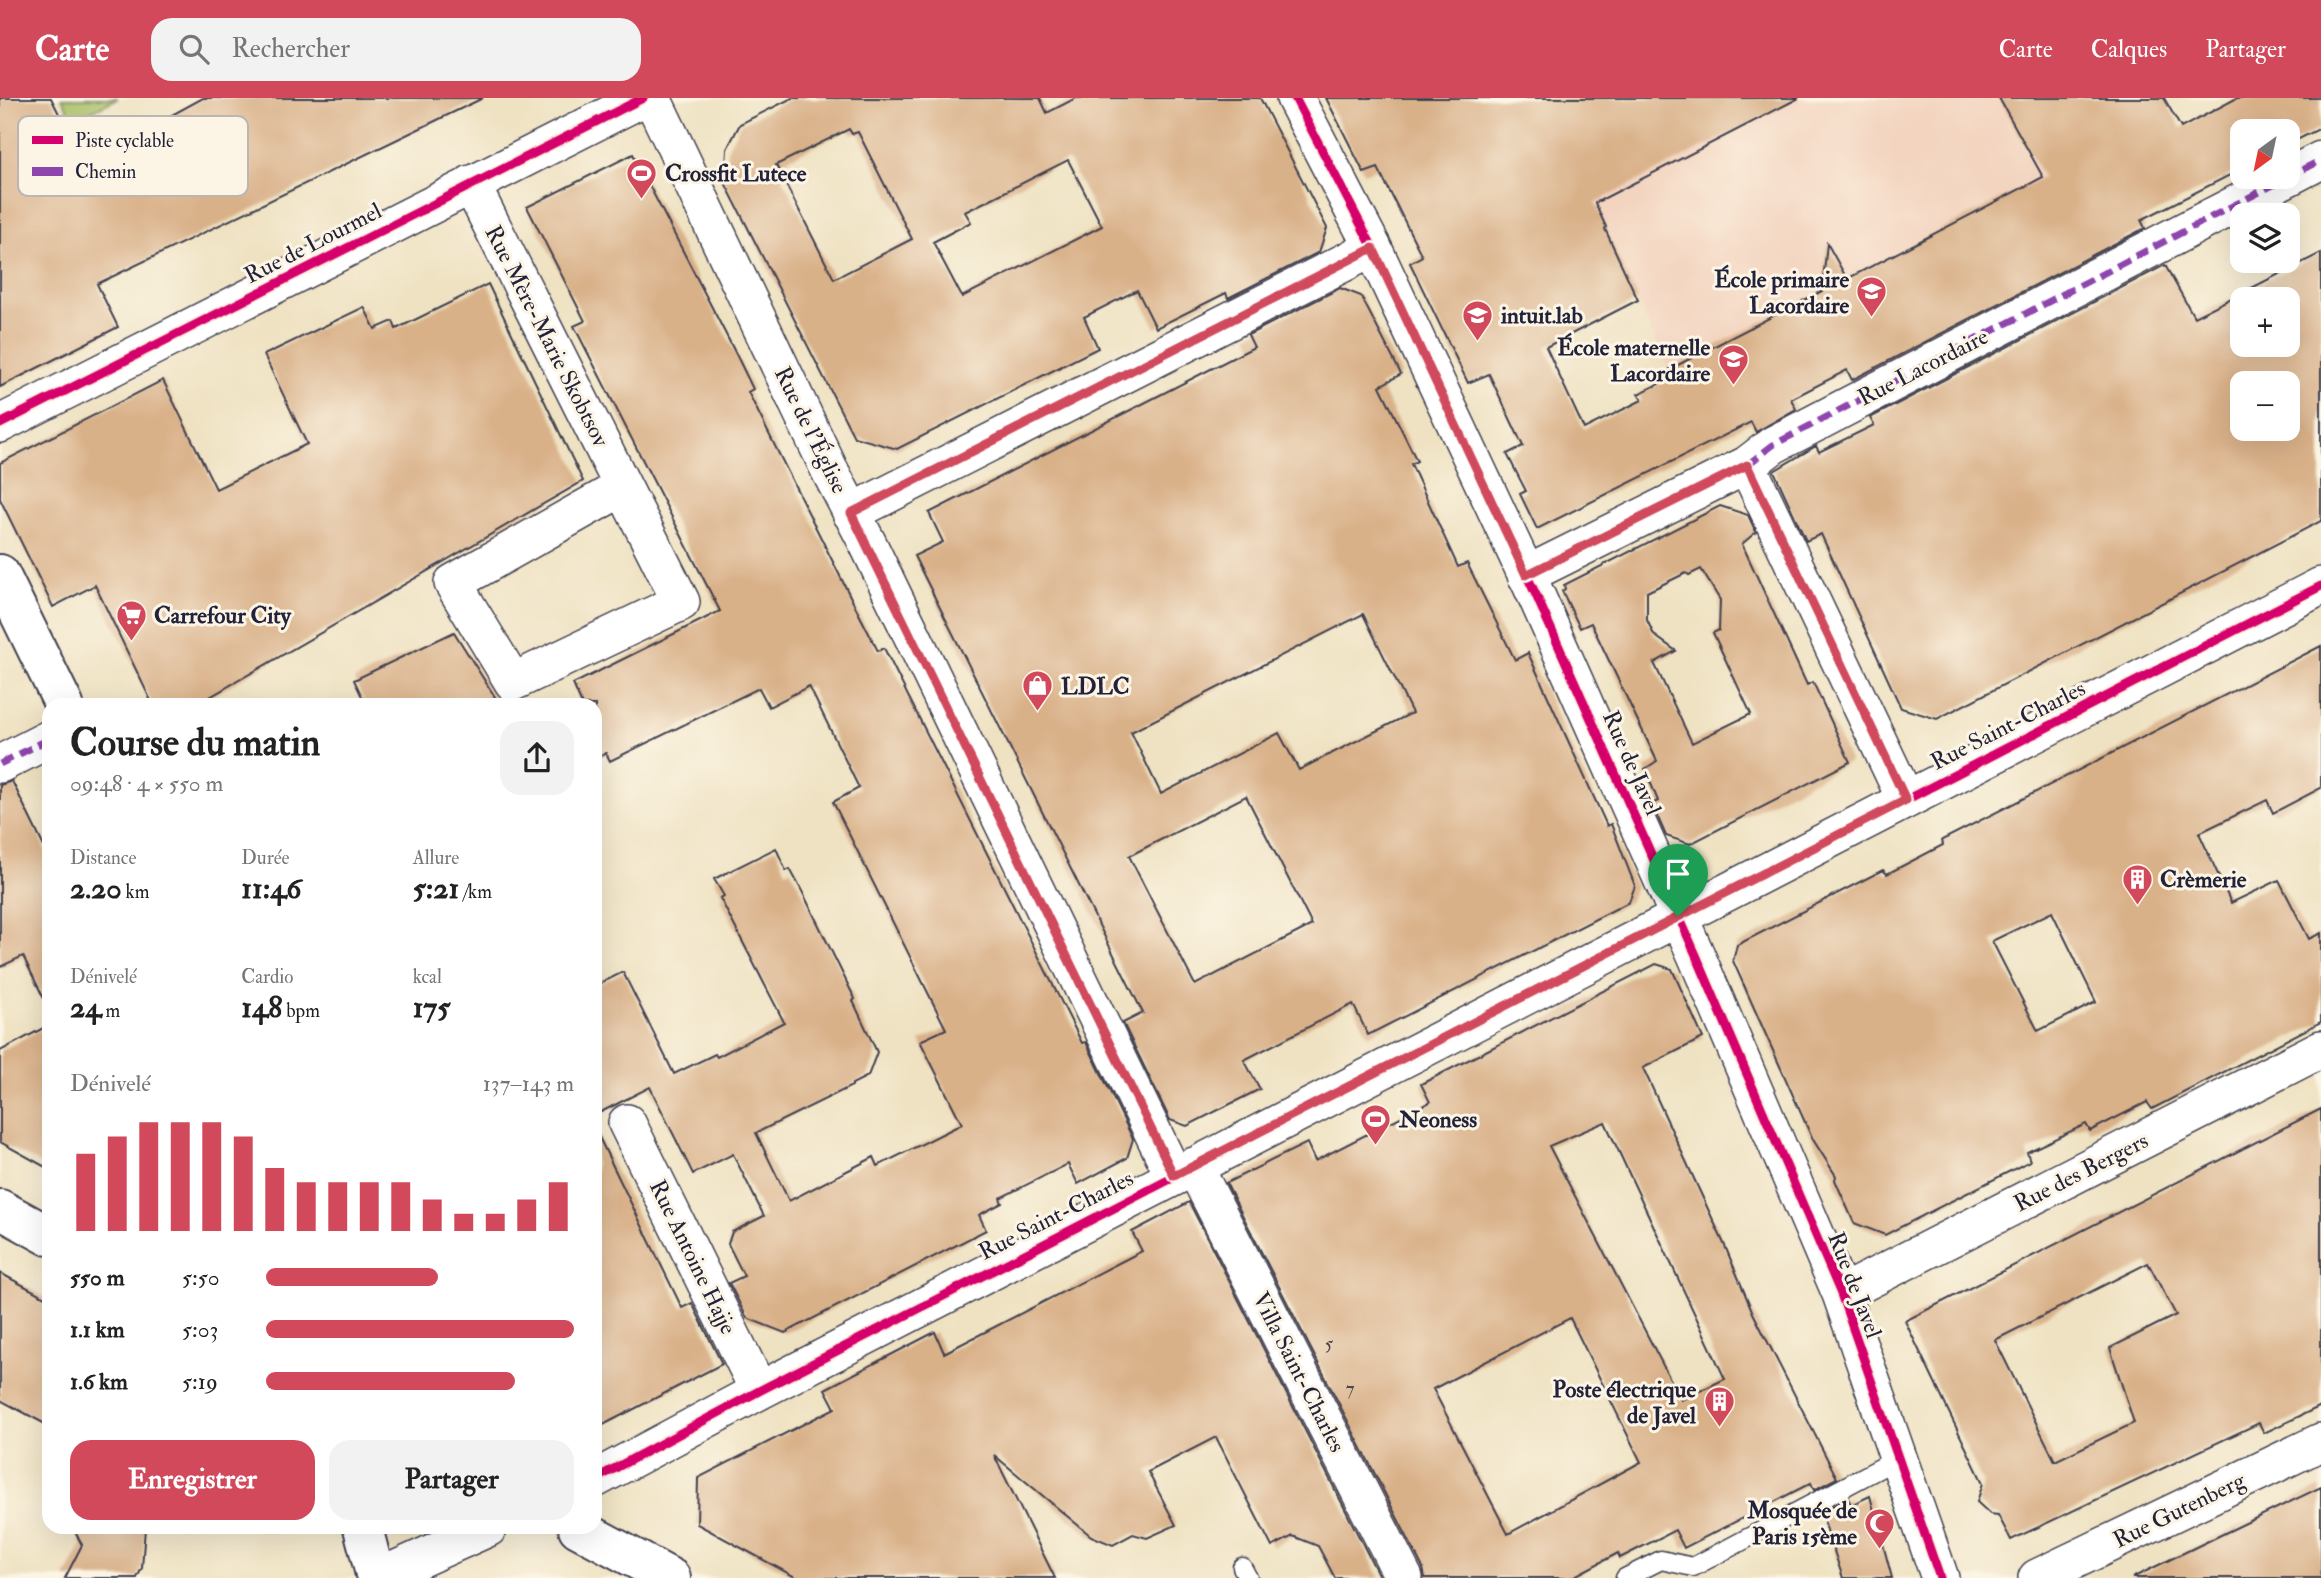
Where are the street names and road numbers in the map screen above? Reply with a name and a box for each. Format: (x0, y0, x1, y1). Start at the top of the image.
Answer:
street label: Rue de Lourmel (240, 196, 386, 290)
street label: Rue Mère-Marie Skobtsov (479, 220, 616, 453)
street label: Rue Lacordaire (1853, 322, 1993, 412)
street label: Rue de l'Église (768, 362, 854, 498)
street label: Rue Saint-Charles (1926, 673, 2090, 777)
street label: Rue de Javel (1596, 706, 1668, 820)
street label: Rue des Bergers (2009, 1126, 2153, 1218)
street label: Rue Saint-Charles (974, 1163, 1138, 1267)
street label: Rue Antoine Hajje (643, 1175, 743, 1339)
street label: Rue de Javel (1821, 1228, 1889, 1342)
street label: Villa Saint-Charles (1246, 1287, 1352, 1457)
street label: Rue Gutenberg (2108, 1465, 2250, 1554)

